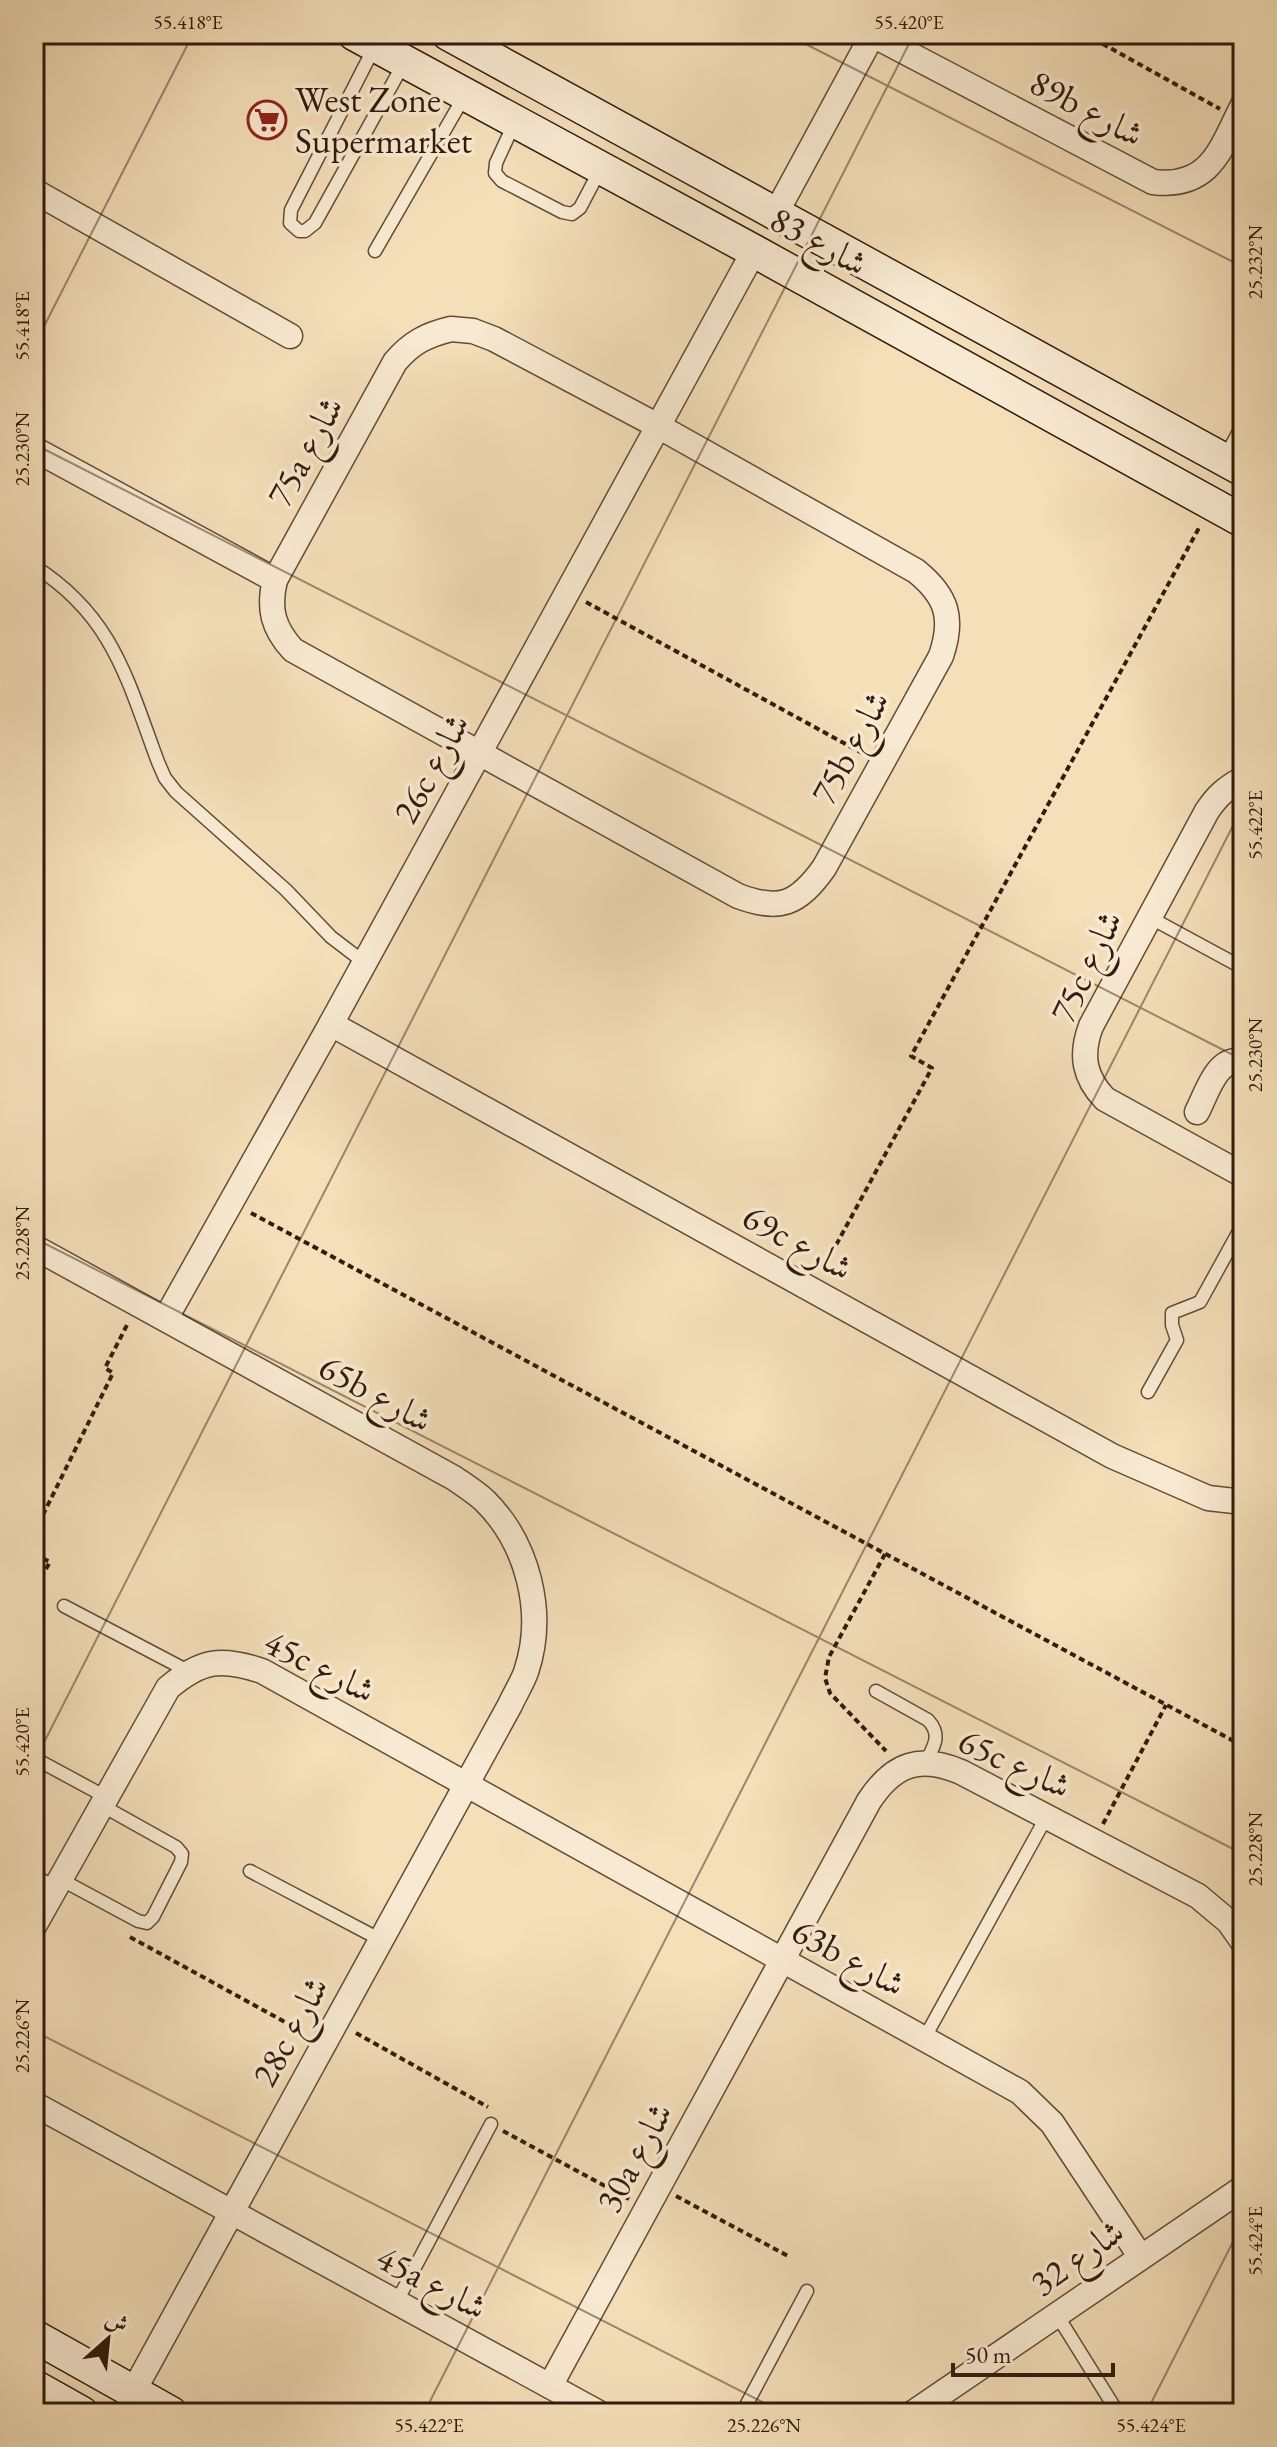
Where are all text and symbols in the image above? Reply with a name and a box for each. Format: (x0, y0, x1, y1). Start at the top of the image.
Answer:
text: 55.418°E (153, 9, 223, 35)
text: 55.420°E (874, 9, 944, 35)
street label: 89b شارع (1018, 58, 1152, 164)
place label: West Zone Supermarket (295, 76, 473, 164)
supermarket icon: West Zone Supermarket (246, 99, 288, 141)
street label: شارع 83 (759, 195, 876, 293)
text: 25.232°N (1242, 225, 1268, 299)
text: 55.418°E (9, 291, 35, 361)
street label: 75a شارع (256, 388, 360, 518)
text: 25.230°N (9, 412, 35, 486)
street label: 75b شارع (800, 682, 906, 815)
street label: 26c شارع (382, 705, 487, 835)
text: 55.422°E (1242, 790, 1268, 860)
street label: 75c شارع (1039, 902, 1139, 1033)
text: 25.230°N (1242, 1018, 1268, 1092)
street label: 69c شارع (731, 1193, 861, 1298)
text: 25.228°N (9, 1206, 35, 1280)
street label: 65b شارع (308, 1343, 441, 1449)
street label: 45c شارع (253, 1618, 384, 1720)
text: 55.420°E (9, 1707, 35, 1777)
street label: 65c شارع (948, 1717, 1079, 1816)
text: 25.228°N (1242, 1812, 1268, 1886)
street label: 63b شارع (781, 1907, 914, 2013)
street label: 28c شارع (241, 1968, 346, 2098)
text: 25.226°N (9, 1999, 35, 2073)
street label: 30a شارع (585, 2094, 689, 2224)
text: 55.424°E (1242, 2206, 1268, 2276)
street label: شارع 32 (1021, 2208, 1137, 2312)
street label: 45a شارع (365, 2233, 495, 2337)
north arrow (68, 2299, 148, 2379)
text: ش (101, 2304, 133, 2339)
scale bar (953, 2327, 1113, 2377)
text: 50 m (965, 2339, 1012, 2370)
text: 55.422°E (394, 2412, 464, 2438)
text: 25.226°N (727, 2412, 801, 2438)
text: 55.424°E (1116, 2412, 1186, 2438)

